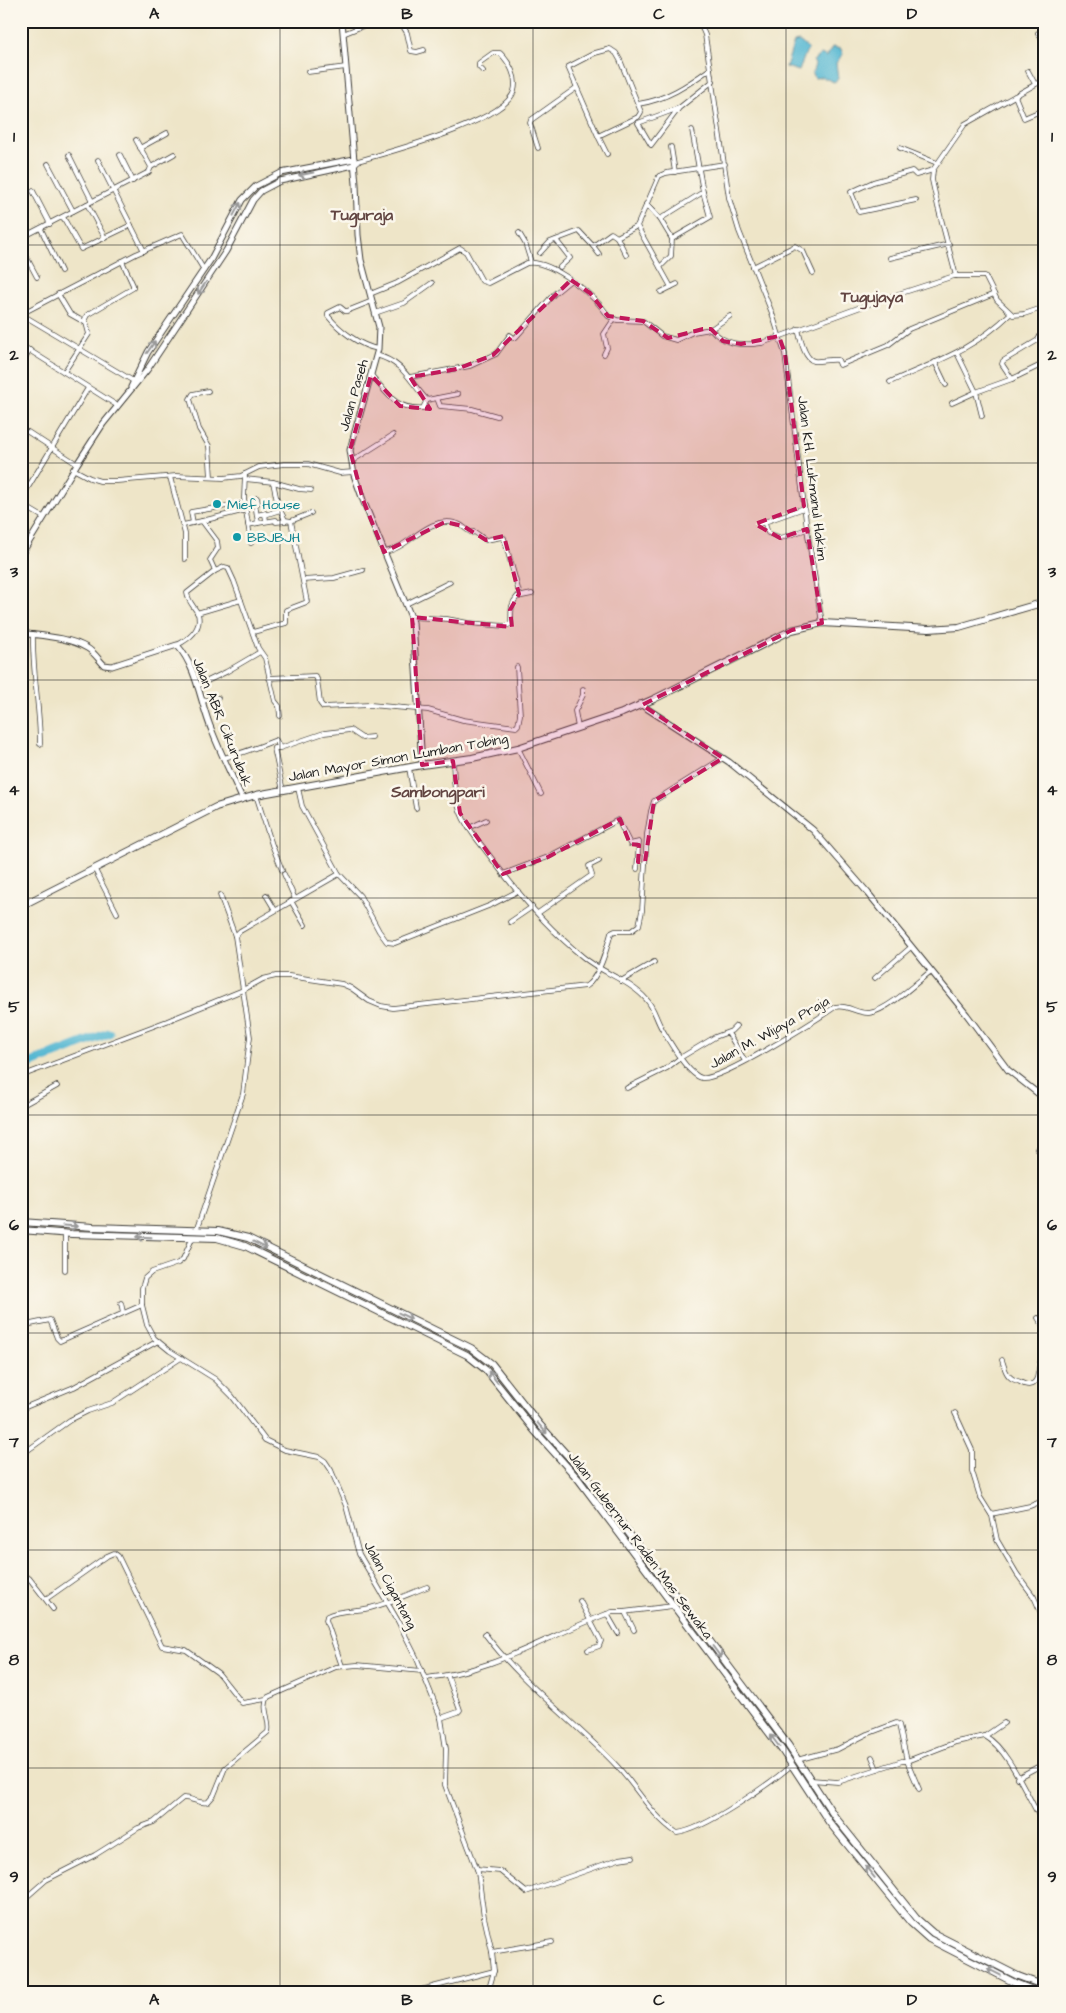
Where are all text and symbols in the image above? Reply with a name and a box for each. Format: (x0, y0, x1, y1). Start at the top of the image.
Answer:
text: A (149, 3, 160, 25)
text: B (401, 3, 413, 25)
text: C (653, 3, 665, 25)
text: D (907, 3, 918, 25)
text: 1 (13, 126, 16, 148)
text: 1 (1051, 126, 1054, 148)
one-way arrow (299, 170, 315, 180)
one-way arrow (233, 202, 242, 217)
district label: Tuguraja (330, 204, 394, 228)
one-way arrow (196, 280, 206, 294)
district label: Tugujaya (840, 286, 904, 310)
one-way arrow (146, 340, 156, 354)
text: 2 (8, 344, 19, 366)
text: 2 (1046, 344, 1057, 366)
street label: Jalan Paseh (334, 357, 374, 434)
street label: Jalan K.H. Lukmanul Hakim (792, 395, 832, 562)
place label: Mief House (227, 495, 301, 515)
marker: Mief House (211, 498, 223, 510)
place label: BBJBJH (247, 528, 301, 548)
marker: BBJBJH (231, 531, 243, 543)
text: 3 (9, 561, 19, 583)
text: 3 (1047, 561, 1057, 583)
street label: Jalan ABR Cikurubuk (187, 655, 257, 790)
street label: Jalan Mayor Simon Lumban Tobing (287, 729, 510, 787)
text: 4 (9, 779, 20, 801)
text: 4 (1047, 779, 1058, 801)
district label: Sambongpari (390, 781, 485, 805)
street label: Jalan M. Wijaya Praja (706, 992, 833, 1074)
text: 5 (8, 996, 20, 1018)
text: 5 (1046, 996, 1058, 1018)
text: 6 (9, 1214, 19, 1236)
text: 6 (1047, 1214, 1057, 1236)
one-way arrow (62, 1221, 78, 1230)
one-way arrow (136, 1232, 152, 1241)
one-way arrow (252, 1240, 267, 1250)
one-way arrow (398, 1311, 413, 1321)
one-way arrow (487, 1371, 498, 1384)
one-way arrow (536, 1421, 548, 1434)
text: 7 (8, 1431, 19, 1453)
text: 7 (1046, 1431, 1057, 1453)
street label: Jalan Gubernur Raden Mas Sewaka (563, 1448, 718, 1644)
street label: Jalan Cigantang (359, 1538, 422, 1633)
one-way arrow (712, 1645, 722, 1659)
text: 8 (9, 1649, 20, 1671)
text: 8 (1047, 1649, 1058, 1671)
one-way arrow (769, 1735, 780, 1748)
text: 9 (9, 1866, 19, 1888)
one-way arrow (864, 1866, 875, 1879)
text: 9 (1047, 1866, 1057, 1888)
one-way arrow (987, 1967, 1002, 1976)
text: A (149, 1989, 160, 2011)
text: B (401, 1989, 413, 2011)
text: C (653, 1989, 665, 2011)
text: D (907, 1989, 918, 2011)

